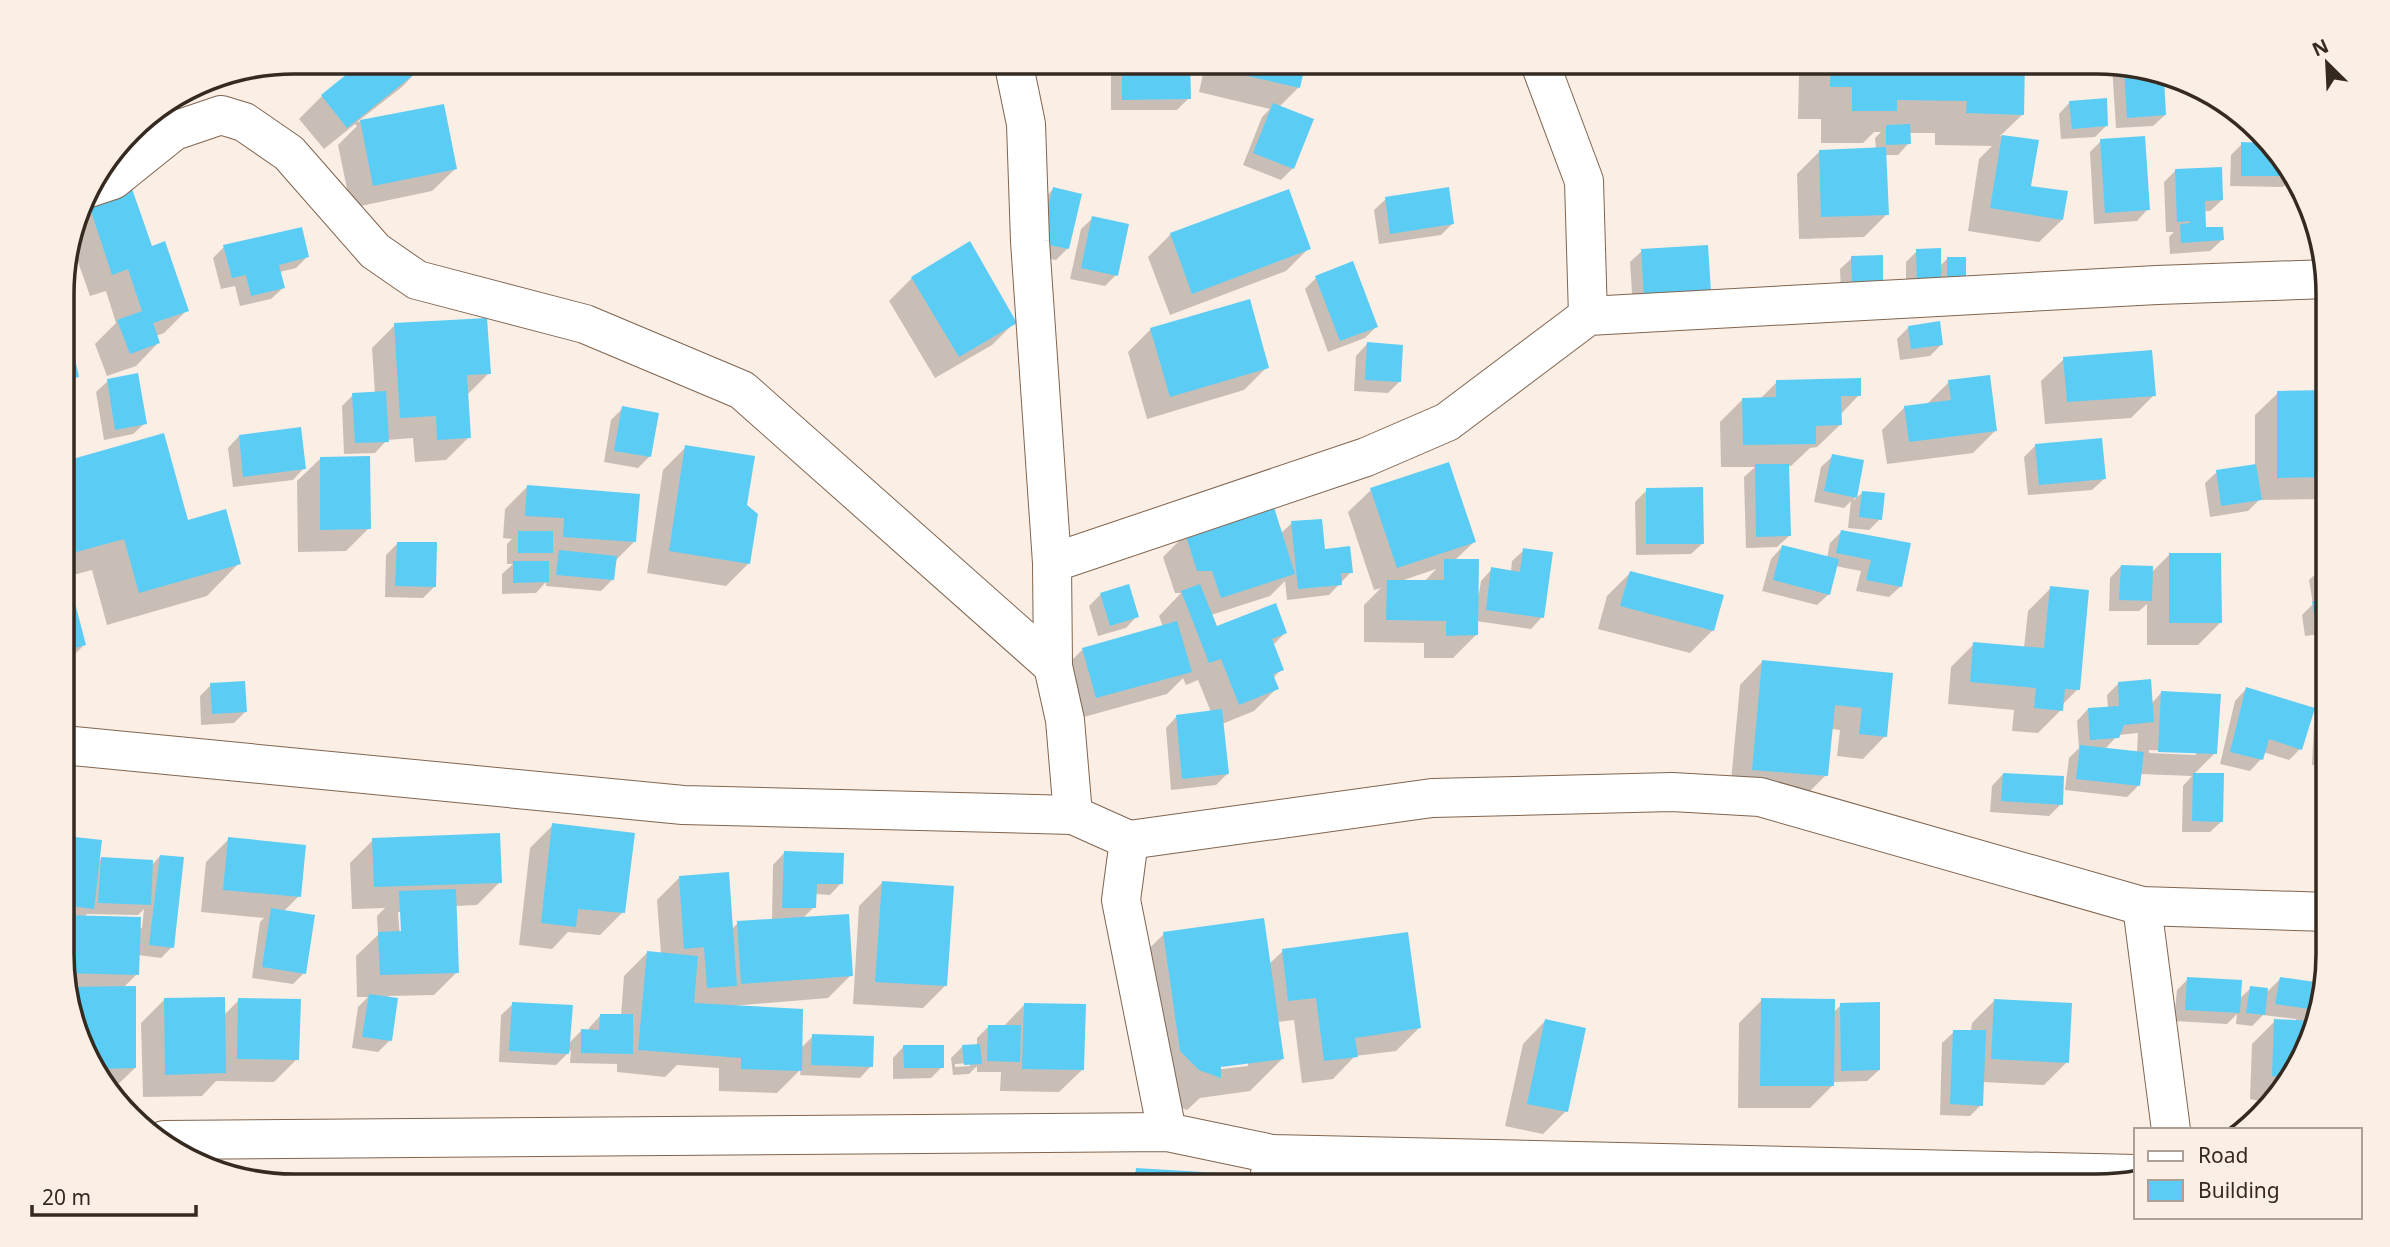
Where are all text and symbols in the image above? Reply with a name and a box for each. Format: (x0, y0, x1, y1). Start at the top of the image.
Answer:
north arrow (2292, 28, 2362, 98)
text: N (2308, 32, 2332, 62)
legend (2134, 1128, 2362, 1219)
text: Road (2198, 1141, 2248, 1169)
scale bar (32, 1174, 196, 1218)
text: Building (2198, 1176, 2280, 1204)
text: 20 m (42, 1183, 91, 1211)

